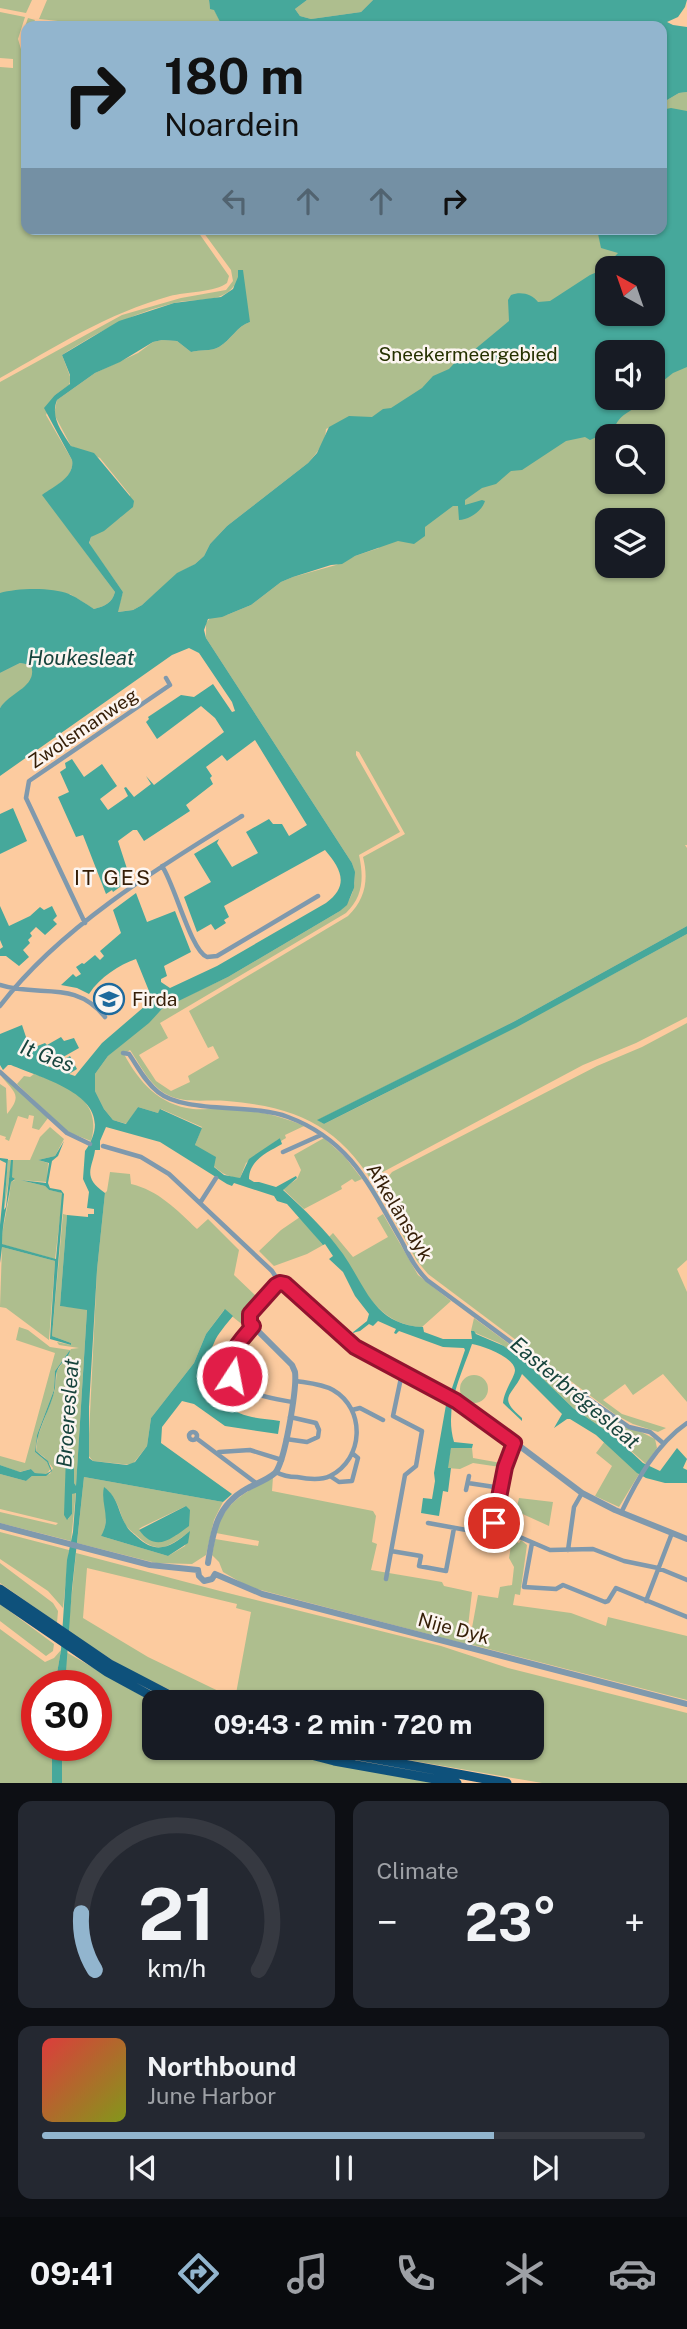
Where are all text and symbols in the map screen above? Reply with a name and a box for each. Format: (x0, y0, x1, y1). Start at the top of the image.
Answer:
text: 180 m (164, 47, 304, 105)
icon: right (49, 49, 140, 140)
text: Noardein (164, 106, 300, 143)
icon: left (216, 182, 254, 220)
icon: ahead (289, 182, 327, 220)
icon: ahead (362, 182, 400, 220)
icon: right (435, 182, 473, 220)
north arrow (595, 256, 665, 326)
map controls (595, 256, 665, 578)
button: sound (595, 340, 665, 410)
park label: Sneekermeergebied (378, 343, 558, 365)
button: search (595, 424, 665, 494)
button: layers (595, 508, 665, 578)
water label: Houkesleat (28, 645, 135, 670)
street label: Zwolsmanweg (24, 683, 142, 773)
district label: IT GES (74, 865, 152, 890)
school or university icon: Firda (92, 982, 126, 1016)
place label: Firda (132, 988, 177, 1010)
water label: It Ges (17, 1034, 77, 1077)
street label: Afkelânsdyk (362, 1159, 438, 1265)
water label: Easterbrégesleat (506, 1331, 645, 1454)
position arrow (195, 1339, 269, 1413)
water label: Broeresleat (51, 1358, 84, 1468)
pin (464, 1493, 524, 1553)
icon: arrive (475, 1504, 513, 1542)
street label: Nije Dyk (416, 1608, 493, 1648)
speed limit sign: 30 (21, 1670, 112, 1761)
text: 09:43 · 2 min · 720 m (214, 1709, 472, 1740)
text: Climate (377, 1857, 459, 1884)
text: 21 (138, 1872, 215, 1957)
text: 23° (465, 1892, 557, 1953)
text: − (377, 1900, 398, 1945)
text: + (624, 1900, 645, 1945)
text: km/h (147, 1953, 206, 1983)
text: Northbound (147, 2051, 296, 2082)
text: June Harbor (147, 2082, 276, 2109)
icon: previous (124, 2149, 162, 2187)
icon: pause (325, 2149, 363, 2187)
icon: next (526, 2149, 564, 2187)
icon: directions (174, 2249, 223, 2298)
icon: music (283, 2249, 332, 2298)
icon: phone (391, 2249, 440, 2298)
icon: climate (500, 2249, 549, 2298)
icon: car (608, 2249, 657, 2298)
text: 09:41 (30, 2255, 115, 2292)

